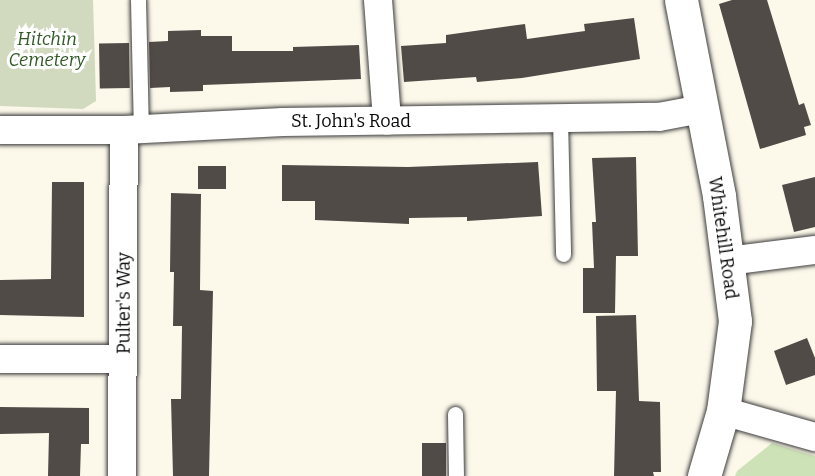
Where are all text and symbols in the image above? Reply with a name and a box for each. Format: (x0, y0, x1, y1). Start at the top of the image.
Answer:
park label: Hitchin Cemetery (9, 29, 85, 72)
street label: St. John's Road (291, 110, 411, 132)
street label: Whitehill Road (704, 175, 742, 301)
street label: Pulter's Way (113, 252, 135, 354)

